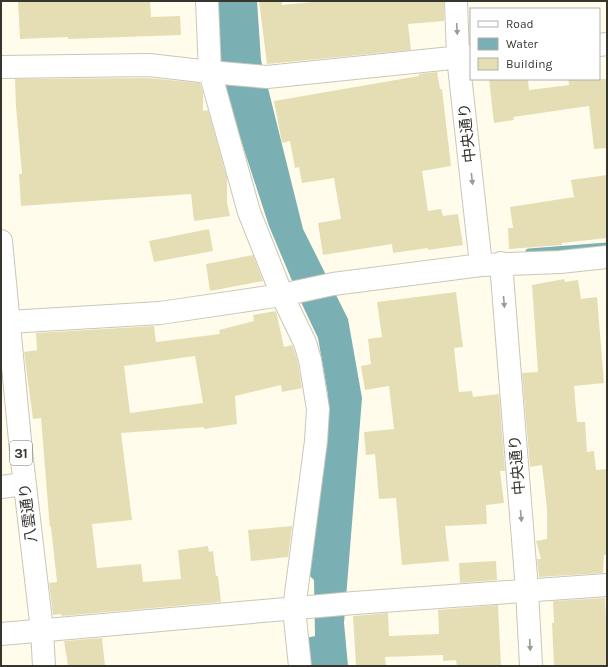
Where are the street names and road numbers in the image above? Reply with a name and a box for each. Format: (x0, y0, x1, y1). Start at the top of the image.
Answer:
street label: 中央通り (455, 102, 479, 164)
street label: 中央通り (505, 434, 529, 496)
road number: 31 (10, 441, 32, 465)
street label: 八雲通り (15, 482, 41, 544)

